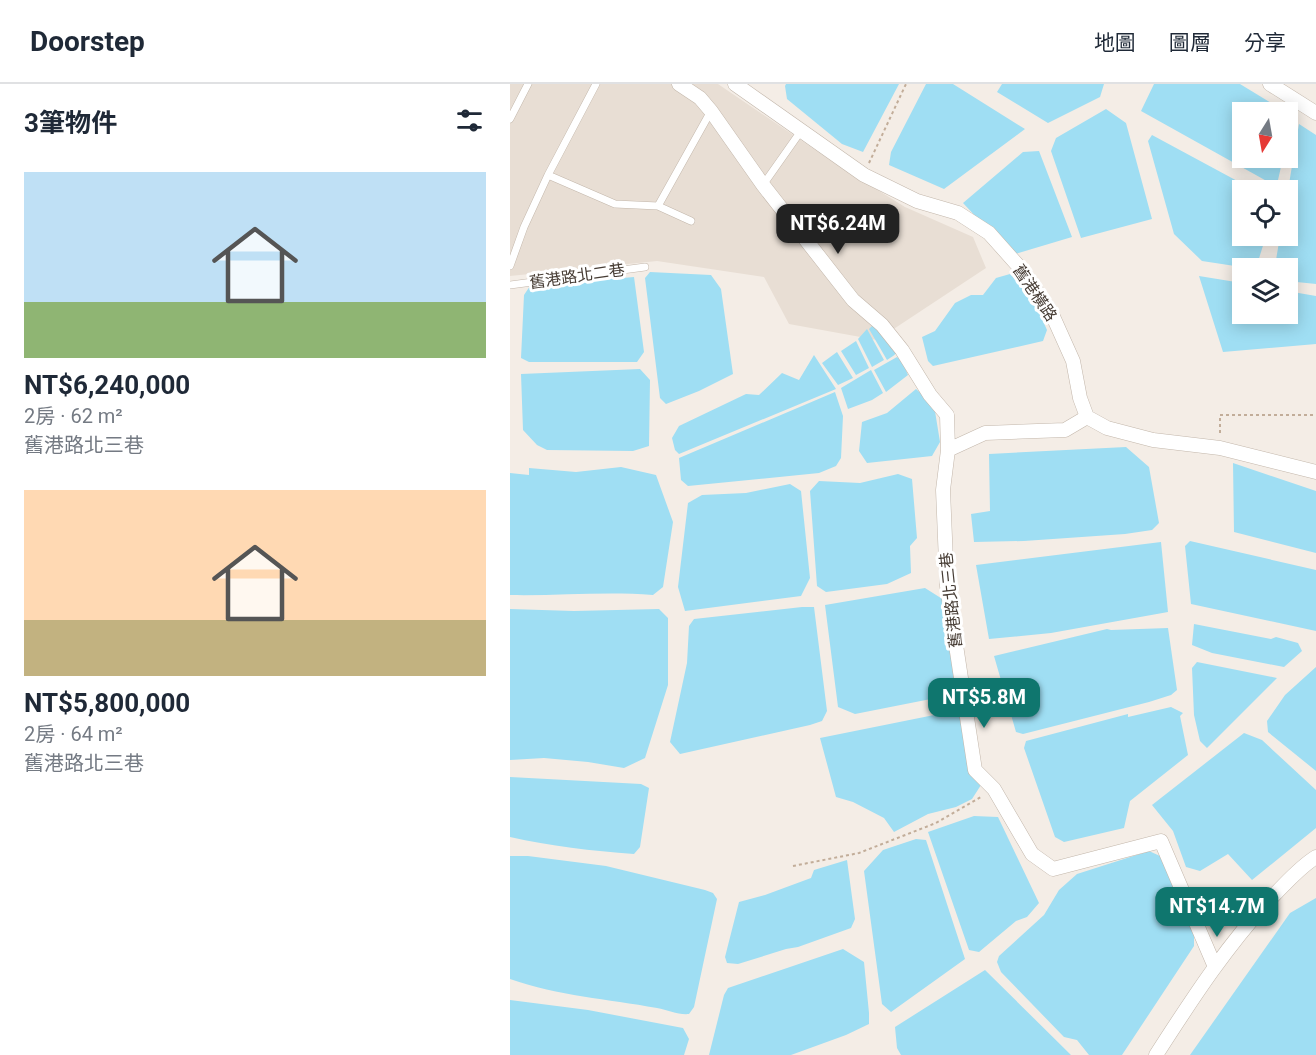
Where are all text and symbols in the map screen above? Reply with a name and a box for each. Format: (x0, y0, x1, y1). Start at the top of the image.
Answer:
text: Doorstep (30, 25, 145, 58)
text: 地圖 (1094, 31, 1136, 55)
text: 圖層 (1169, 31, 1211, 55)
text: 分享 (1244, 31, 1286, 55)
north arrow (1232, 102, 1298, 168)
map controls (1232, 102, 1298, 324)
icon: filters (453, 104, 486, 137)
text: 3筆物件 (24, 108, 117, 138)
button: locate (1232, 180, 1298, 246)
pin: NT$6.24M (776, 204, 900, 255)
icon: home (201, 211, 309, 319)
text: NT$6.24M (790, 211, 886, 235)
button: layers (1232, 258, 1298, 324)
street label: 舊港路北二巷 (528, 260, 626, 292)
street label: 舊港橫路 (1009, 261, 1061, 325)
text: NT$6,240,000 (24, 370, 190, 400)
text: 2房 · 62 m² (24, 404, 123, 428)
text: 舊港路北三巷 (24, 433, 144, 457)
icon: home (201, 529, 309, 637)
street label: 舊港路北三巷 (937, 551, 965, 649)
pin: NT$5.8M (929, 678, 1039, 729)
text: NT$5.8M (942, 685, 1026, 709)
text: NT$5,800,000 (24, 688, 190, 718)
text: 2房 · 64 m² (24, 722, 123, 746)
text: 舊港路北三巷 (24, 751, 144, 775)
pin: NT$14.7M (1155, 887, 1279, 938)
text: NT$14.7M (1169, 894, 1265, 918)

